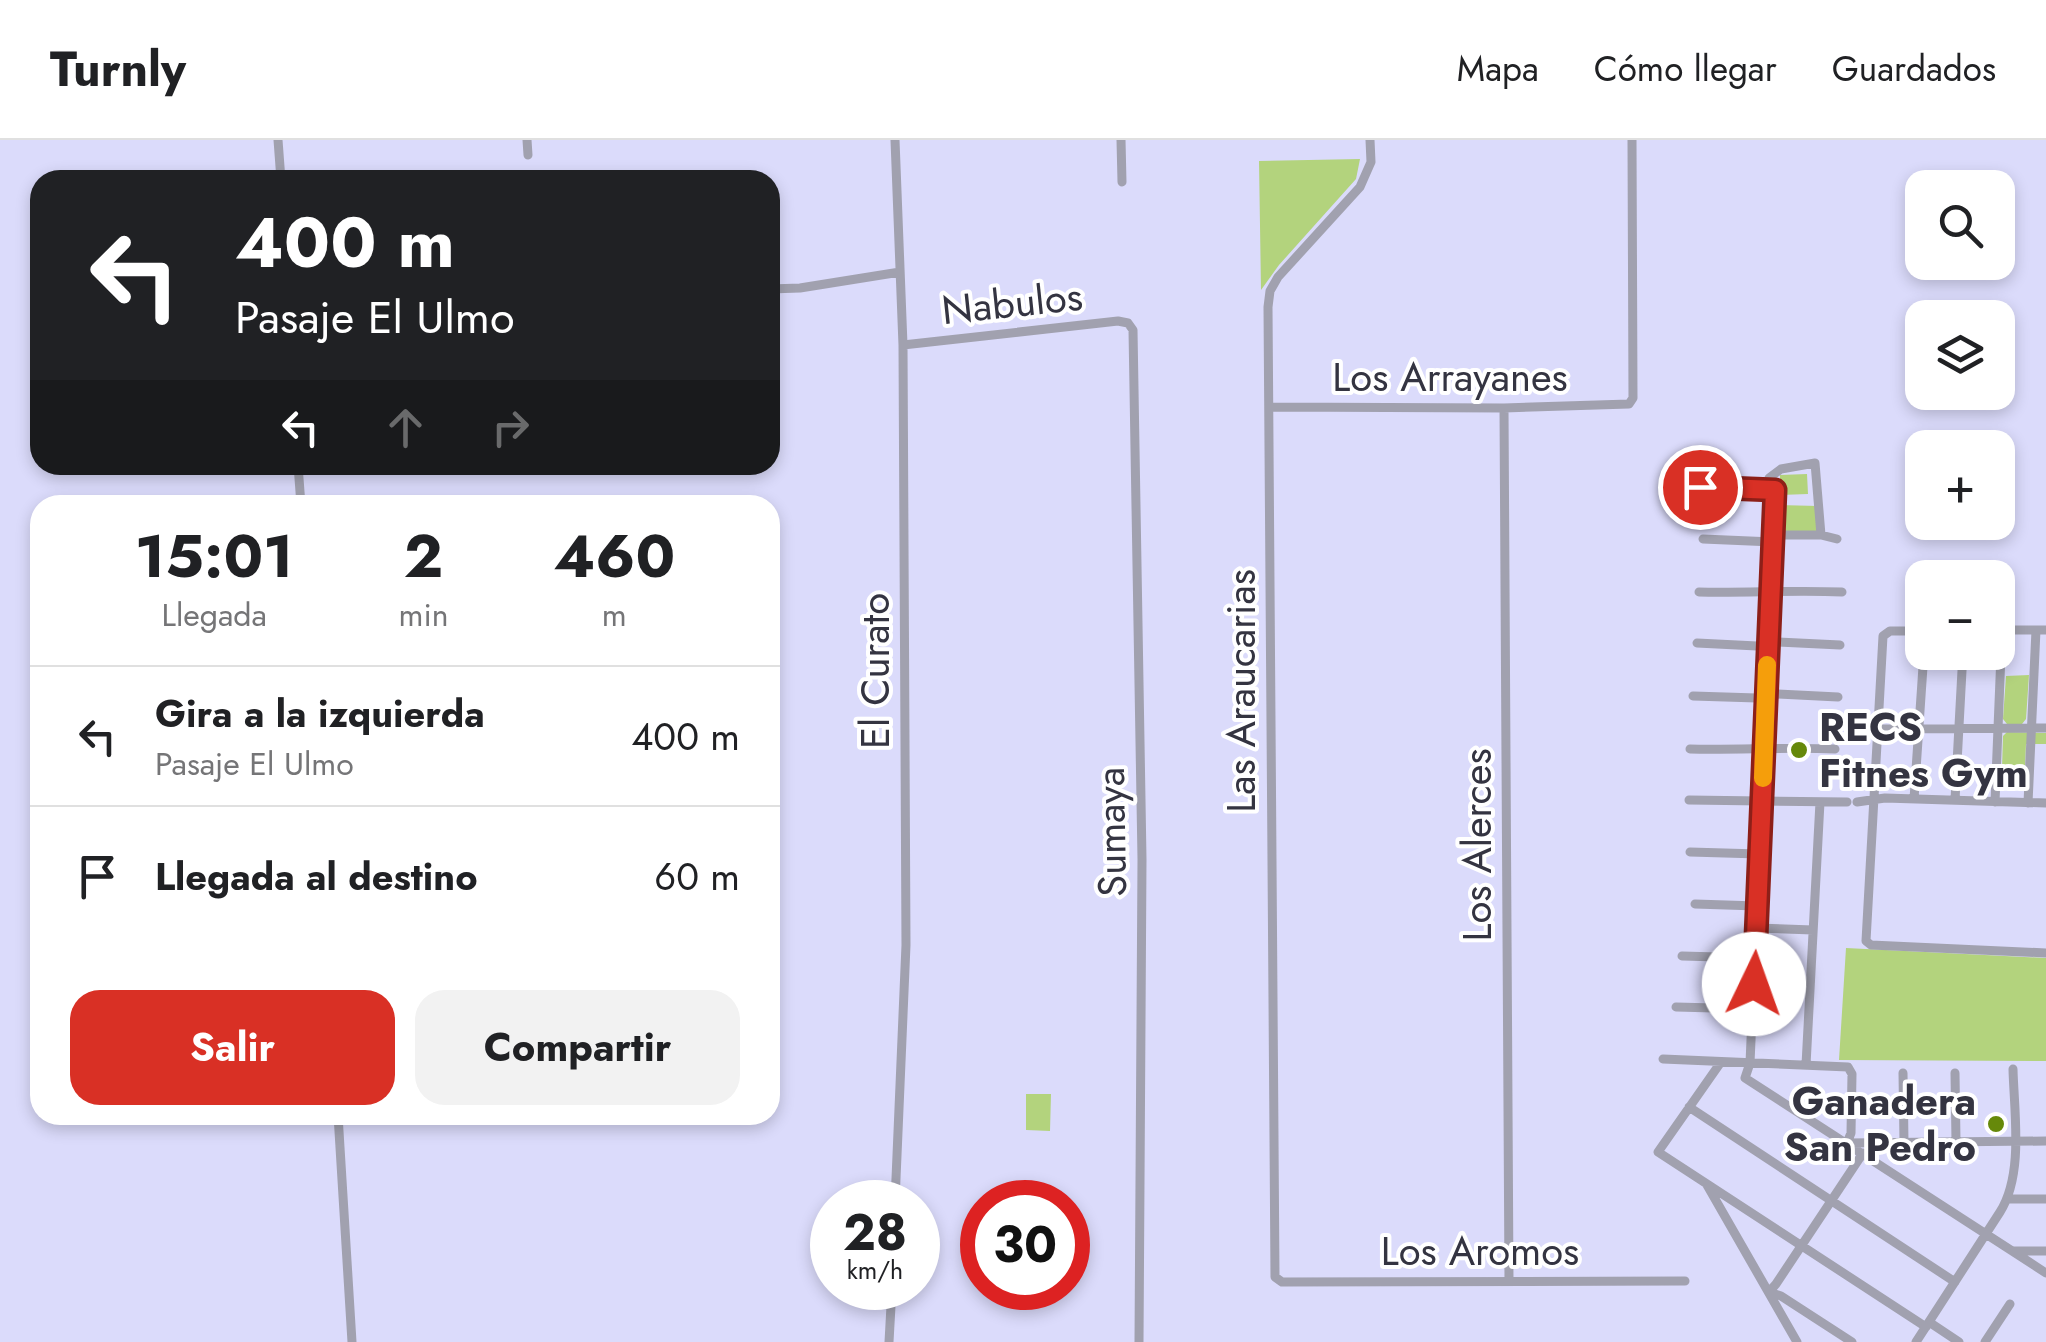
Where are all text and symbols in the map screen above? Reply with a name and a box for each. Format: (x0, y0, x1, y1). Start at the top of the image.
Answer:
text: Turnly (50, 35, 186, 104)
text: Mapa (1457, 44, 1539, 94)
text: Cómo llegar (1594, 44, 1777, 94)
text: Guardados (1832, 44, 1996, 94)
map controls (1905, 170, 2015, 670)
button: search (1905, 170, 2015, 280)
text: 400 m (235, 192, 455, 293)
icon: left (70, 210, 200, 340)
street label: Nabulos (939, 267, 1085, 339)
text: Pasaje El Ulmo (235, 285, 514, 350)
button: layers (1905, 300, 2015, 410)
street label: Los Arrayanes (1332, 348, 1568, 406)
icon: left (273, 400, 328, 455)
icon: ahead (378, 400, 433, 455)
icon: right (483, 400, 538, 455)
button: + (1905, 430, 2015, 540)
pin (1658, 445, 1743, 530)
icon: arrive (1673, 460, 1728, 515)
text: 15:01 (135, 513, 294, 600)
text: 2 (404, 513, 443, 600)
text: 460 (553, 513, 675, 600)
button: − (1905, 560, 2015, 670)
street label: Las Araucarias (1212, 569, 1270, 813)
text: Llegada (161, 592, 267, 638)
text: min (398, 592, 449, 638)
text: m (602, 592, 627, 638)
street label: El Curato (846, 593, 904, 749)
text: Gira a la izquierda (155, 686, 485, 741)
place label: RECS Fitnes Gym (1819, 698, 2028, 802)
icon: left (70, 709, 125, 764)
text: 400 m (631, 709, 740, 764)
marker: RECS Fitnes Gym (1788, 739, 1810, 761)
text: Pasaje El Ulmo (155, 741, 354, 787)
street label: Los Alerces (1448, 748, 1506, 942)
street label: Sumaya (1081, 767, 1141, 897)
icon: arrive (70, 849, 125, 904)
text: Llegada al destino (155, 849, 478, 904)
text: 60 m (654, 849, 740, 904)
position arrow (1702, 932, 1806, 1036)
button: Salir (70, 990, 395, 1105)
button: Compartir (415, 990, 740, 1105)
place label: Ganadera San Pedro (1784, 1072, 1976, 1176)
marker: Ganadera San Pedro (1985, 1113, 2007, 1135)
speed limit sign: 30 (960, 1180, 1090, 1310)
text: 28 (843, 1196, 907, 1269)
street label: Los Aromos (1381, 1222, 1579, 1280)
text: km/h (847, 1252, 903, 1288)

